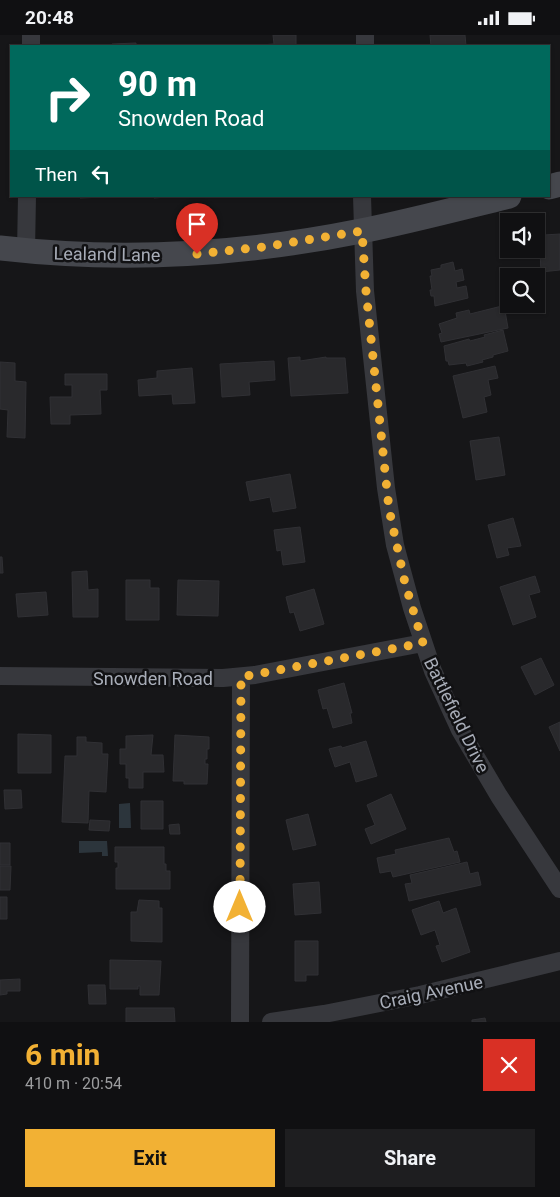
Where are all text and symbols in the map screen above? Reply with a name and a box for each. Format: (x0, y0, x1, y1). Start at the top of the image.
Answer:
text: 20:48 (25, 6, 74, 29)
text: 90 m (118, 64, 197, 105)
icon: right (35, 65, 100, 130)
text: Snowden Road (118, 106, 264, 131)
icon: left (87, 160, 115, 188)
text: Then (35, 163, 77, 186)
pin (176, 203, 218, 254)
icon: arrive (183, 210, 211, 238)
map controls (500, 213, 545, 313)
button: sound (500, 213, 545, 258)
street label: Lealand Lane (53, 243, 161, 265)
button: search (500, 268, 545, 313)
street label: Battlefield Drive (420, 654, 494, 776)
street label: Snowden Road (93, 668, 213, 689)
position arrow (213, 880, 265, 932)
street label: Craig Avenue (377, 971, 485, 1013)
text: 6 min (25, 1037, 100, 1072)
button: close (483, 1039, 535, 1091)
text: 410 m · 20:54 (25, 1074, 122, 1093)
button: Exit (25, 1129, 275, 1187)
button: Share (285, 1129, 535, 1187)

